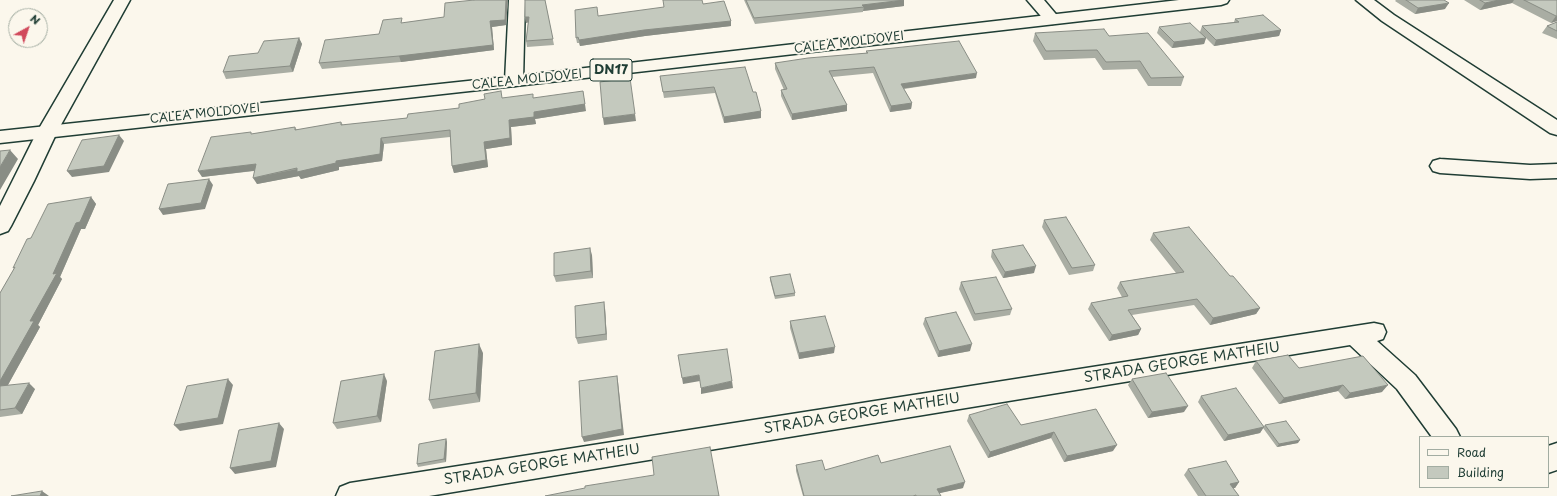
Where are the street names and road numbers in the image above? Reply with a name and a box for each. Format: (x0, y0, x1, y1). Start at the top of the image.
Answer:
street label: CALEA MOLDOVEI (793, 29, 905, 57)
road number: DN17 (590, 59, 632, 81)
street label: CALEA MOLDOVEI (471, 67, 583, 93)
street label: CALEA MOLDOVEI (149, 101, 261, 127)
street label: STRADA GEORGE MATHEIU (1083, 339, 1281, 387)
street label: STRADA GEORGE MATHEIU (763, 390, 961, 438)
street label: STRADA GEORGE MATHEIU (443, 441, 641, 489)

